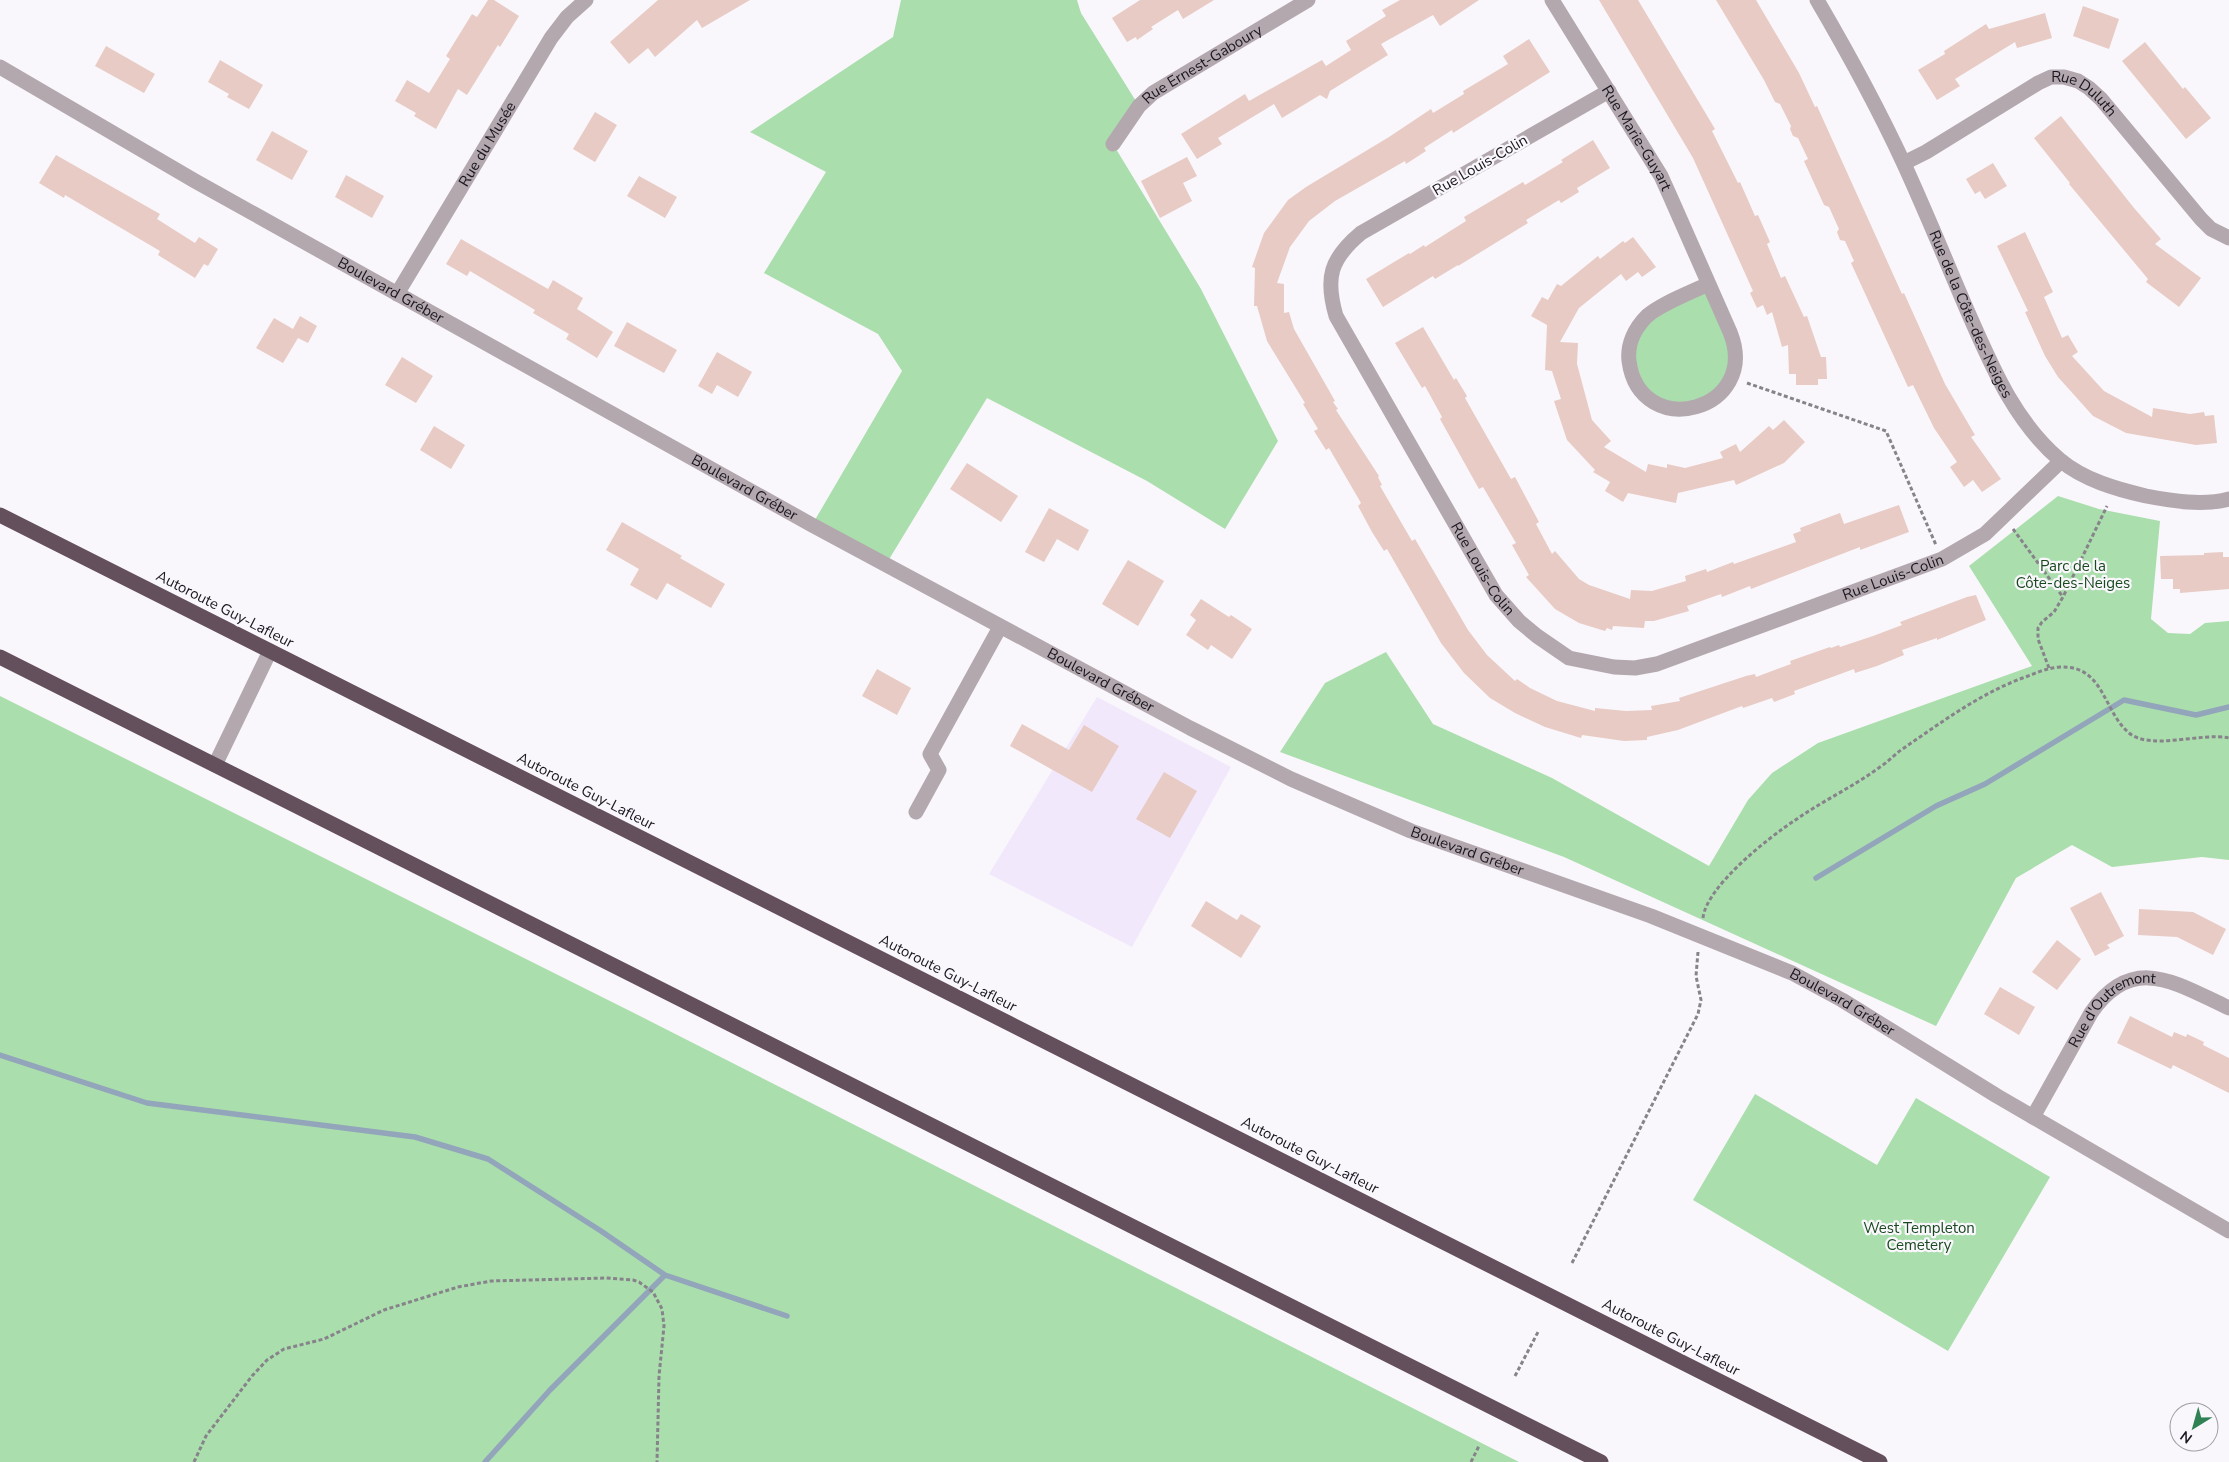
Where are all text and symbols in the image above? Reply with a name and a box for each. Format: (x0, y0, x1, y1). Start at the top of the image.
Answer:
street label: Rue Ernest-Gaboury (1137, 20, 1266, 108)
street label: Rue Duluth (2051, 67, 2121, 121)
street label: Rue Marie-Guyart (1597, 81, 1677, 195)
street label: Rue du Musée (454, 98, 520, 190)
street label: Rue Louis-Colin (1429, 130, 1531, 200)
street label: Rue de la Côte-des-Neiges (1924, 227, 2017, 402)
street label: Boulevard Gréber (334, 252, 448, 328)
street label: Boulevard Gréber (688, 450, 802, 525)
street label: Rue Louis-Colin (1446, 518, 1519, 620)
street label: Rue Louis-Colin (1839, 549, 1946, 605)
park label: Parc de la Côte-des-Neiges (2016, 556, 2130, 593)
street label: Autoroute Guy-Lafleur (153, 566, 298, 653)
street label: Boulevard Gréber (1044, 643, 1158, 717)
street label: Autoroute Guy-Lafleur (514, 748, 659, 835)
street label: Boulevard Gréber (1408, 822, 1527, 880)
street label: Autoroute Guy-Lafleur (876, 930, 1021, 1017)
street label: Boulevard Gréber (1786, 964, 1899, 1041)
street label: Rue d'Outremont (2064, 968, 2158, 1051)
street label: Autoroute Guy-Lafleur (1238, 1112, 1383, 1199)
park label: West Templeton Cemetery (1863, 1218, 1975, 1255)
street label: Autoroute Guy-Lafleur (1599, 1294, 1744, 1381)
north arrow (2169, 1402, 2219, 1452)
text: N (2177, 1426, 2196, 1448)

